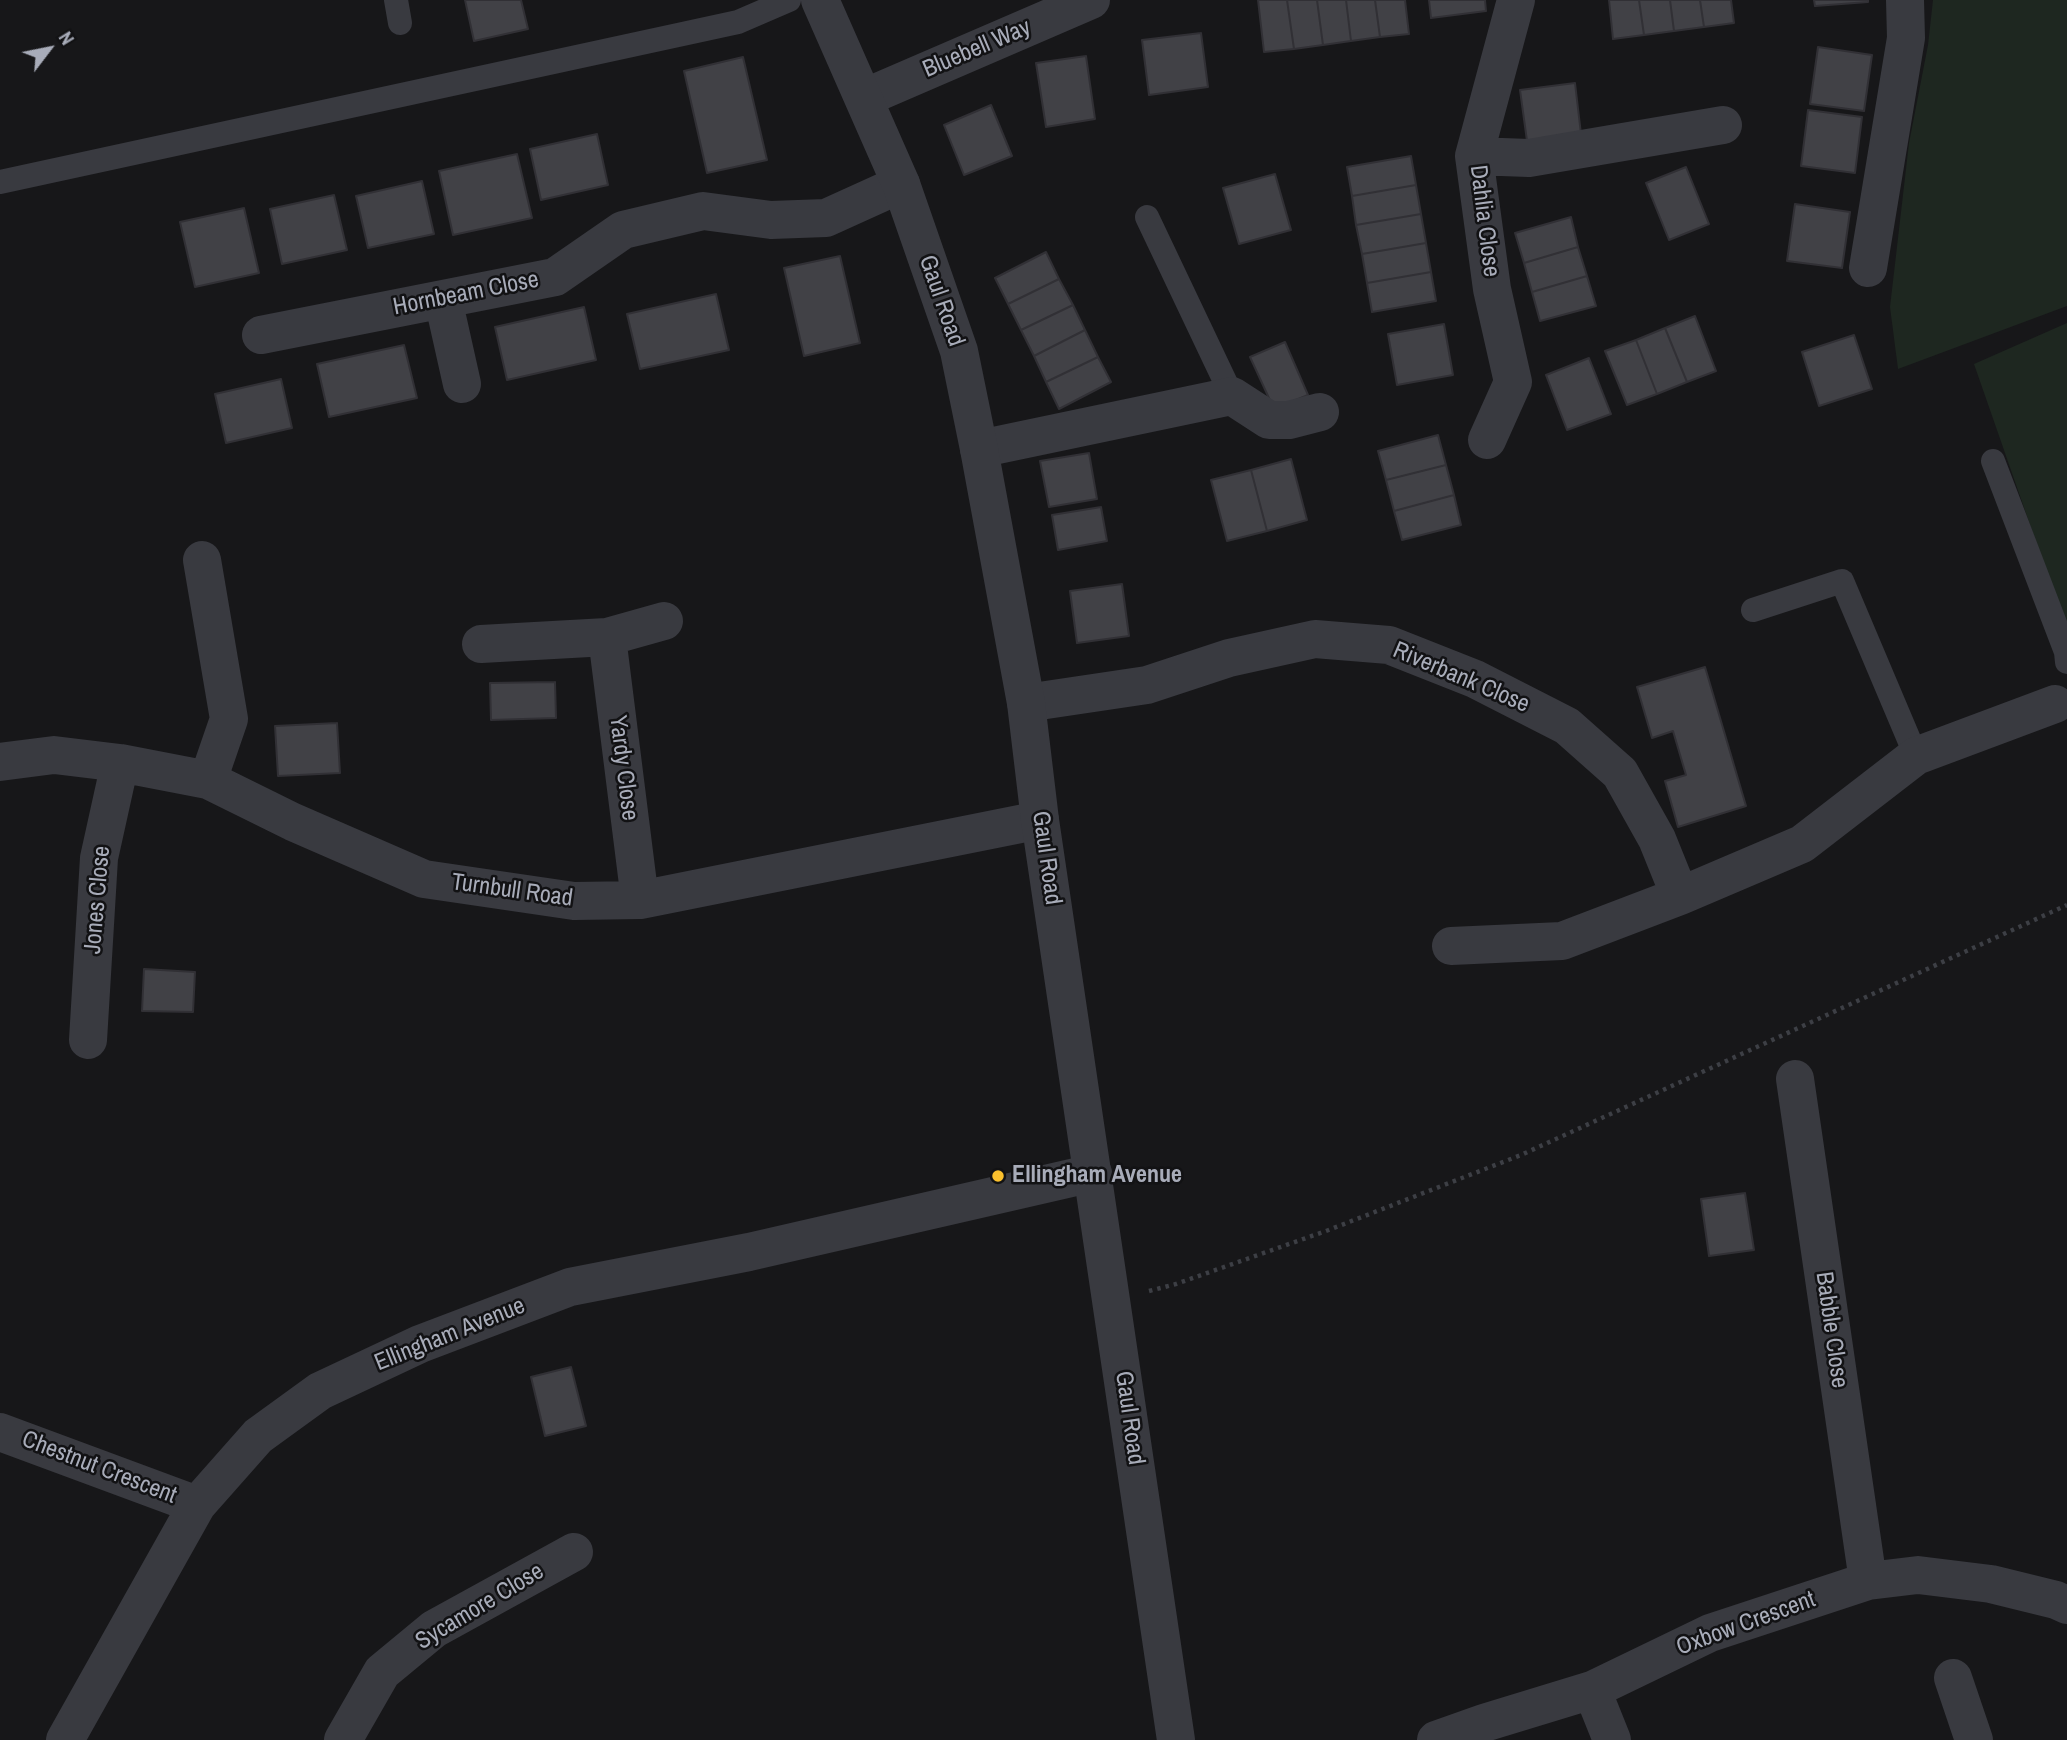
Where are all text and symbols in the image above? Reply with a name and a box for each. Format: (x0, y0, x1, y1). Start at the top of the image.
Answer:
street label: Bluebell Way (919, 13, 1035, 85)
north arrow (14, 14, 84, 84)
text: N (53, 26, 81, 50)
street label: Dahlia Close (1463, 163, 1505, 279)
street label: Gaul Road (912, 252, 970, 350)
street label: Hornbeam Close (391, 266, 541, 322)
street label: Riverbank Close (1388, 636, 1534, 720)
street label: Yardy Close (602, 714, 644, 822)
street label: Gaul Road (1025, 809, 1067, 907)
street label: Jones Close (79, 845, 117, 955)
street label: Turnbull Road (450, 868, 574, 914)
place label: Ellingham Avenue (1012, 1162, 1182, 1190)
marker: Ellingham Avenue (990, 1168, 1006, 1184)
street label: Babble Close (1809, 1270, 1853, 1390)
street label: Ellingham Avenue (371, 1292, 529, 1378)
street label: Gaul Road (1108, 1369, 1150, 1467)
street label: Chestnut Crescent (18, 1425, 180, 1511)
street label: Sycamore Close (411, 1557, 549, 1657)
street label: Oxbow Crescent (1673, 1586, 1819, 1662)

